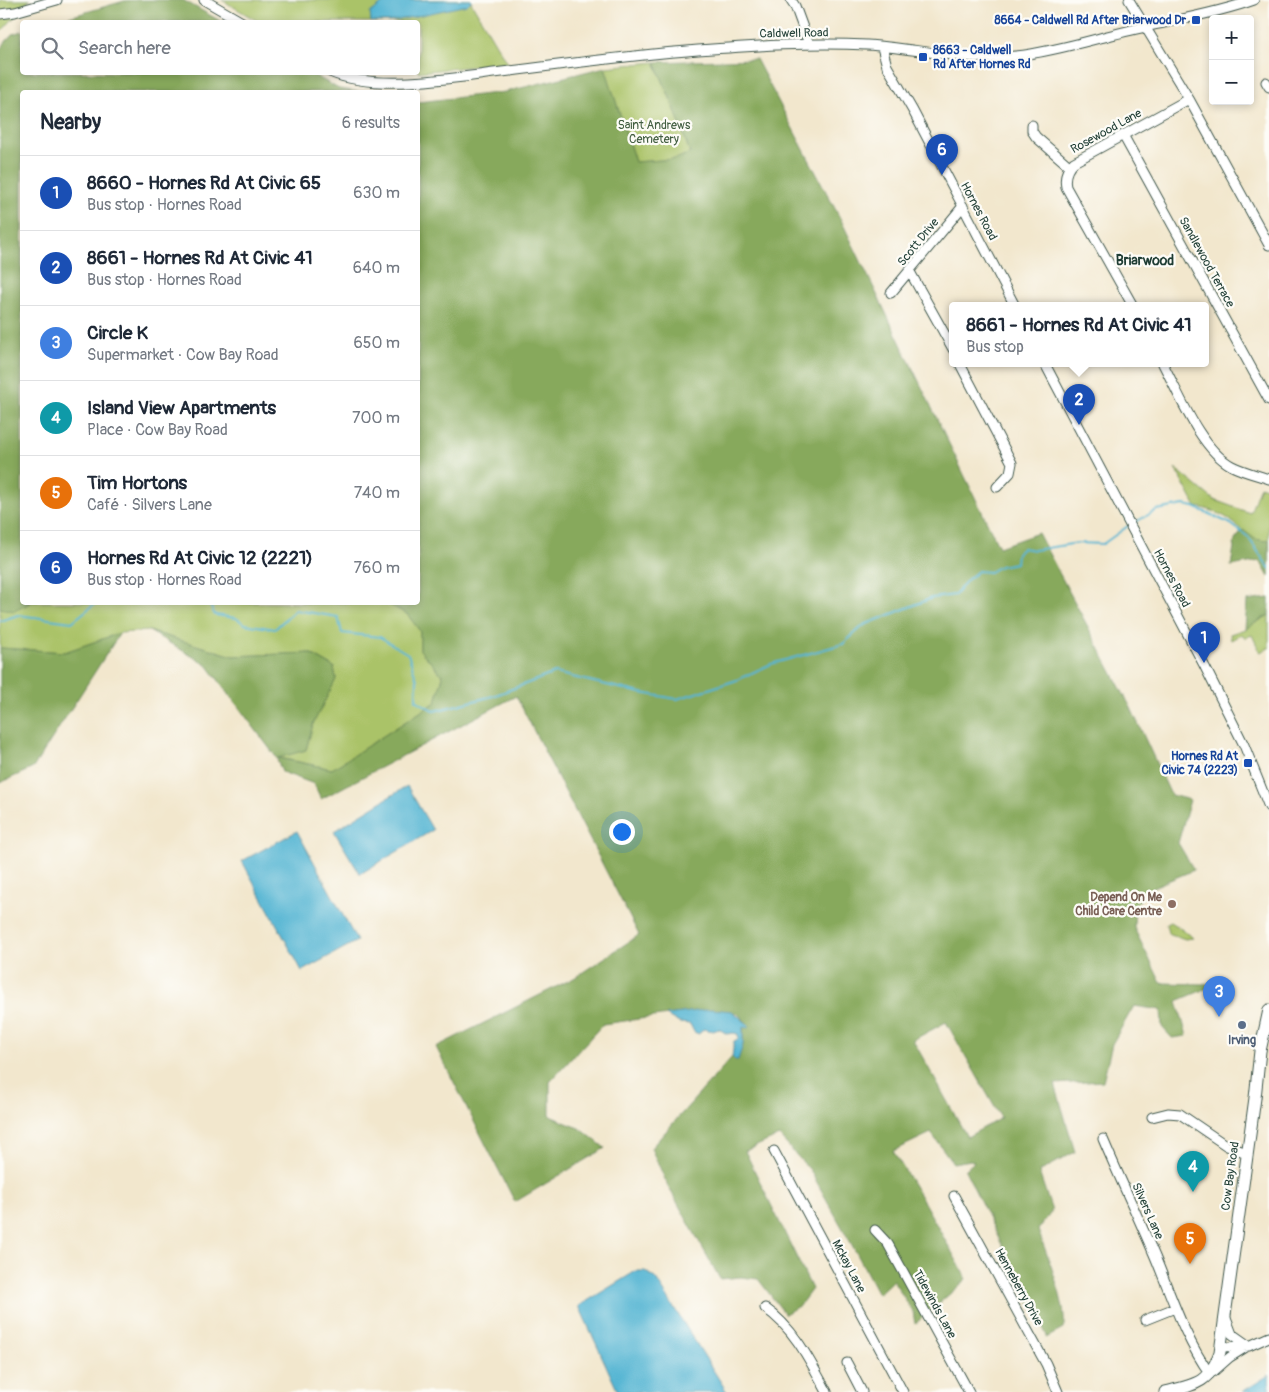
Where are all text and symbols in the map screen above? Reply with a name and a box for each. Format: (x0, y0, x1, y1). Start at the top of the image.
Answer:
place label: 8664 - Caldwell Rd After Briarwood Dr (995, 13, 1187, 28)
marker: 8664 - Caldwell Rd After Briarwood Dr (1190, 14, 1202, 26)
map controls (1209, 15, 1254, 105)
button: + (1209, 15, 1254, 60)
search box (20, 20, 420, 75)
street label: Caldwell Road (759, 25, 829, 42)
icon: search (38, 34, 66, 62)
text: Search here (78, 36, 171, 60)
place label: 8663 - Caldwell Rd After Hornes Rd (933, 43, 1031, 72)
marker: 8663 - Caldwell Rd After Hornes Rd (917, 51, 929, 63)
button: − (1209, 60, 1254, 105)
street label: Rosewood Lane (1068, 106, 1144, 157)
text: Nearby (40, 109, 101, 136)
text: 6 results (342, 113, 400, 133)
park label: Saint Andrews Cemetery (618, 118, 691, 147)
pin: 6 (926, 134, 958, 175)
text: 8660 - Hornes Rd At Civic 65 (87, 171, 321, 195)
street label: Hornes Road (957, 180, 1000, 243)
text: 1 (53, 183, 59, 203)
text: 630 m (353, 183, 400, 203)
text: Bus stop · Hornes Road (87, 195, 242, 215)
street label: Sandlewood Terrace (1175, 214, 1238, 310)
street label: Scott Drive (894, 215, 942, 269)
text: 8661 - Hornes Rd At Civic 41 (87, 246, 313, 270)
district label: Briarwood (1116, 252, 1174, 269)
text: 2 (52, 258, 60, 278)
text: 640 m (353, 258, 400, 278)
text: Bus stop · Hornes Road (87, 270, 242, 290)
popup (949, 302, 1209, 367)
text: 8661 - Hornes Rd At Civic 41 (966, 313, 1192, 337)
text: Circle K (87, 321, 148, 345)
text: 3 (52, 333, 60, 353)
text: 650 m (353, 333, 400, 353)
text: Bus stop (966, 337, 1024, 357)
text: Supermarket · Cow Bay Road (87, 345, 279, 365)
pin: 2 (1063, 384, 1095, 425)
text: Island View Apartments (87, 396, 276, 420)
text: 4 (51, 408, 61, 428)
text: 700 m (352, 408, 400, 428)
text: Place · Cow Bay Road (87, 420, 228, 440)
text: Tim Hortons (87, 471, 187, 495)
text: 5 (52, 483, 60, 503)
text: 740 m (354, 483, 400, 503)
text: Café · Silvers Lane (87, 495, 212, 515)
text: Hornes Rd At Civic 12 (2221) (87, 546, 313, 570)
street label: Hornes Road (1150, 547, 1193, 610)
text: 6 (51, 558, 61, 578)
text: 760 m (354, 558, 400, 578)
text: Bus stop · Hornes Road (87, 570, 242, 590)
pin: 1 (1188, 622, 1220, 663)
place label: Hornes Rd At Civic 74 (2223) (1161, 749, 1239, 778)
marker: Hornes Rd At Civic 74 (2223) (1242, 757, 1254, 769)
your location (609, 819, 635, 845)
place label: Depend On Me Child Care Centre (1075, 890, 1163, 919)
marker: Depend On Me Child Care Centre (1166, 898, 1178, 910)
pin: 3 (1203, 976, 1235, 1017)
marker: Irving (1236, 1019, 1248, 1031)
place label: Irving (1228, 1033, 1256, 1048)
street label: Cow Bay Road (1218, 1141, 1243, 1211)
pin: 4 (1177, 1151, 1209, 1192)
street label: Silvers Lane (1128, 1181, 1167, 1242)
pin: 5 (1174, 1223, 1206, 1264)
street label: Mckay Lane (828, 1237, 869, 1295)
street label: Henneberry Drive (991, 1246, 1046, 1329)
street label: Tidewinds Lane (910, 1267, 960, 1341)

